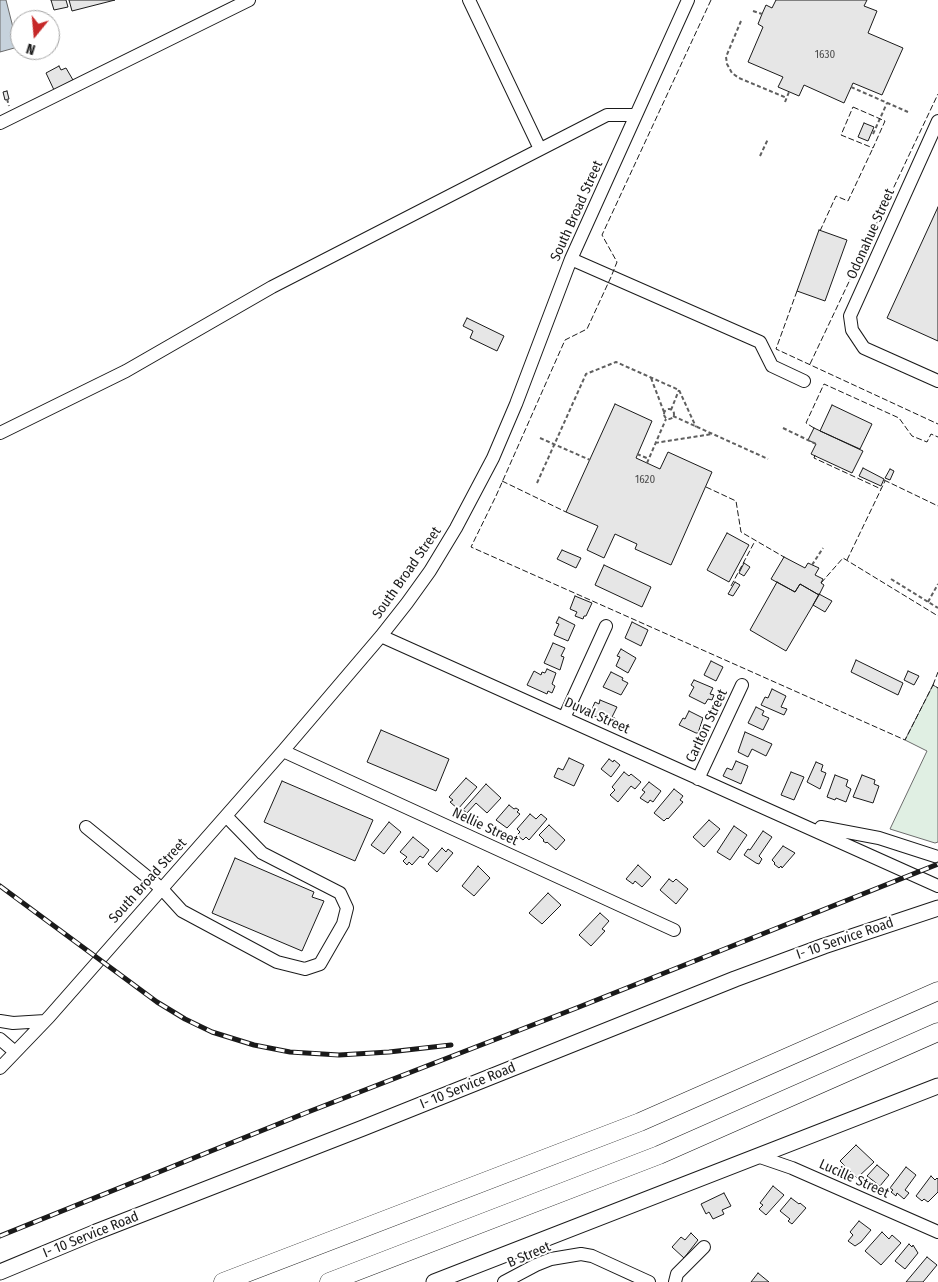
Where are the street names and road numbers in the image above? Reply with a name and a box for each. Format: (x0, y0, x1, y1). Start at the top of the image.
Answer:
street label: South Broad Street (547, 158, 607, 264)
street label: Odonahue Street (844, 186, 898, 282)
street label: South Broad Street (369, 524, 445, 622)
street label: Carlton Street (683, 687, 731, 765)
street label: Duval Street (562, 694, 632, 738)
street label: Nellie Street (449, 804, 521, 850)
street label: South Broad Street (106, 835, 190, 927)
street label: I- 10 Service Road (794, 915, 896, 963)
street label: I- 10 Service Road (418, 1059, 518, 1113)
street label: Lucille Street (816, 1156, 892, 1202)
street label: I- 10 Service Road (41, 1208, 141, 1262)
street label: B Street (505, 1238, 553, 1272)

